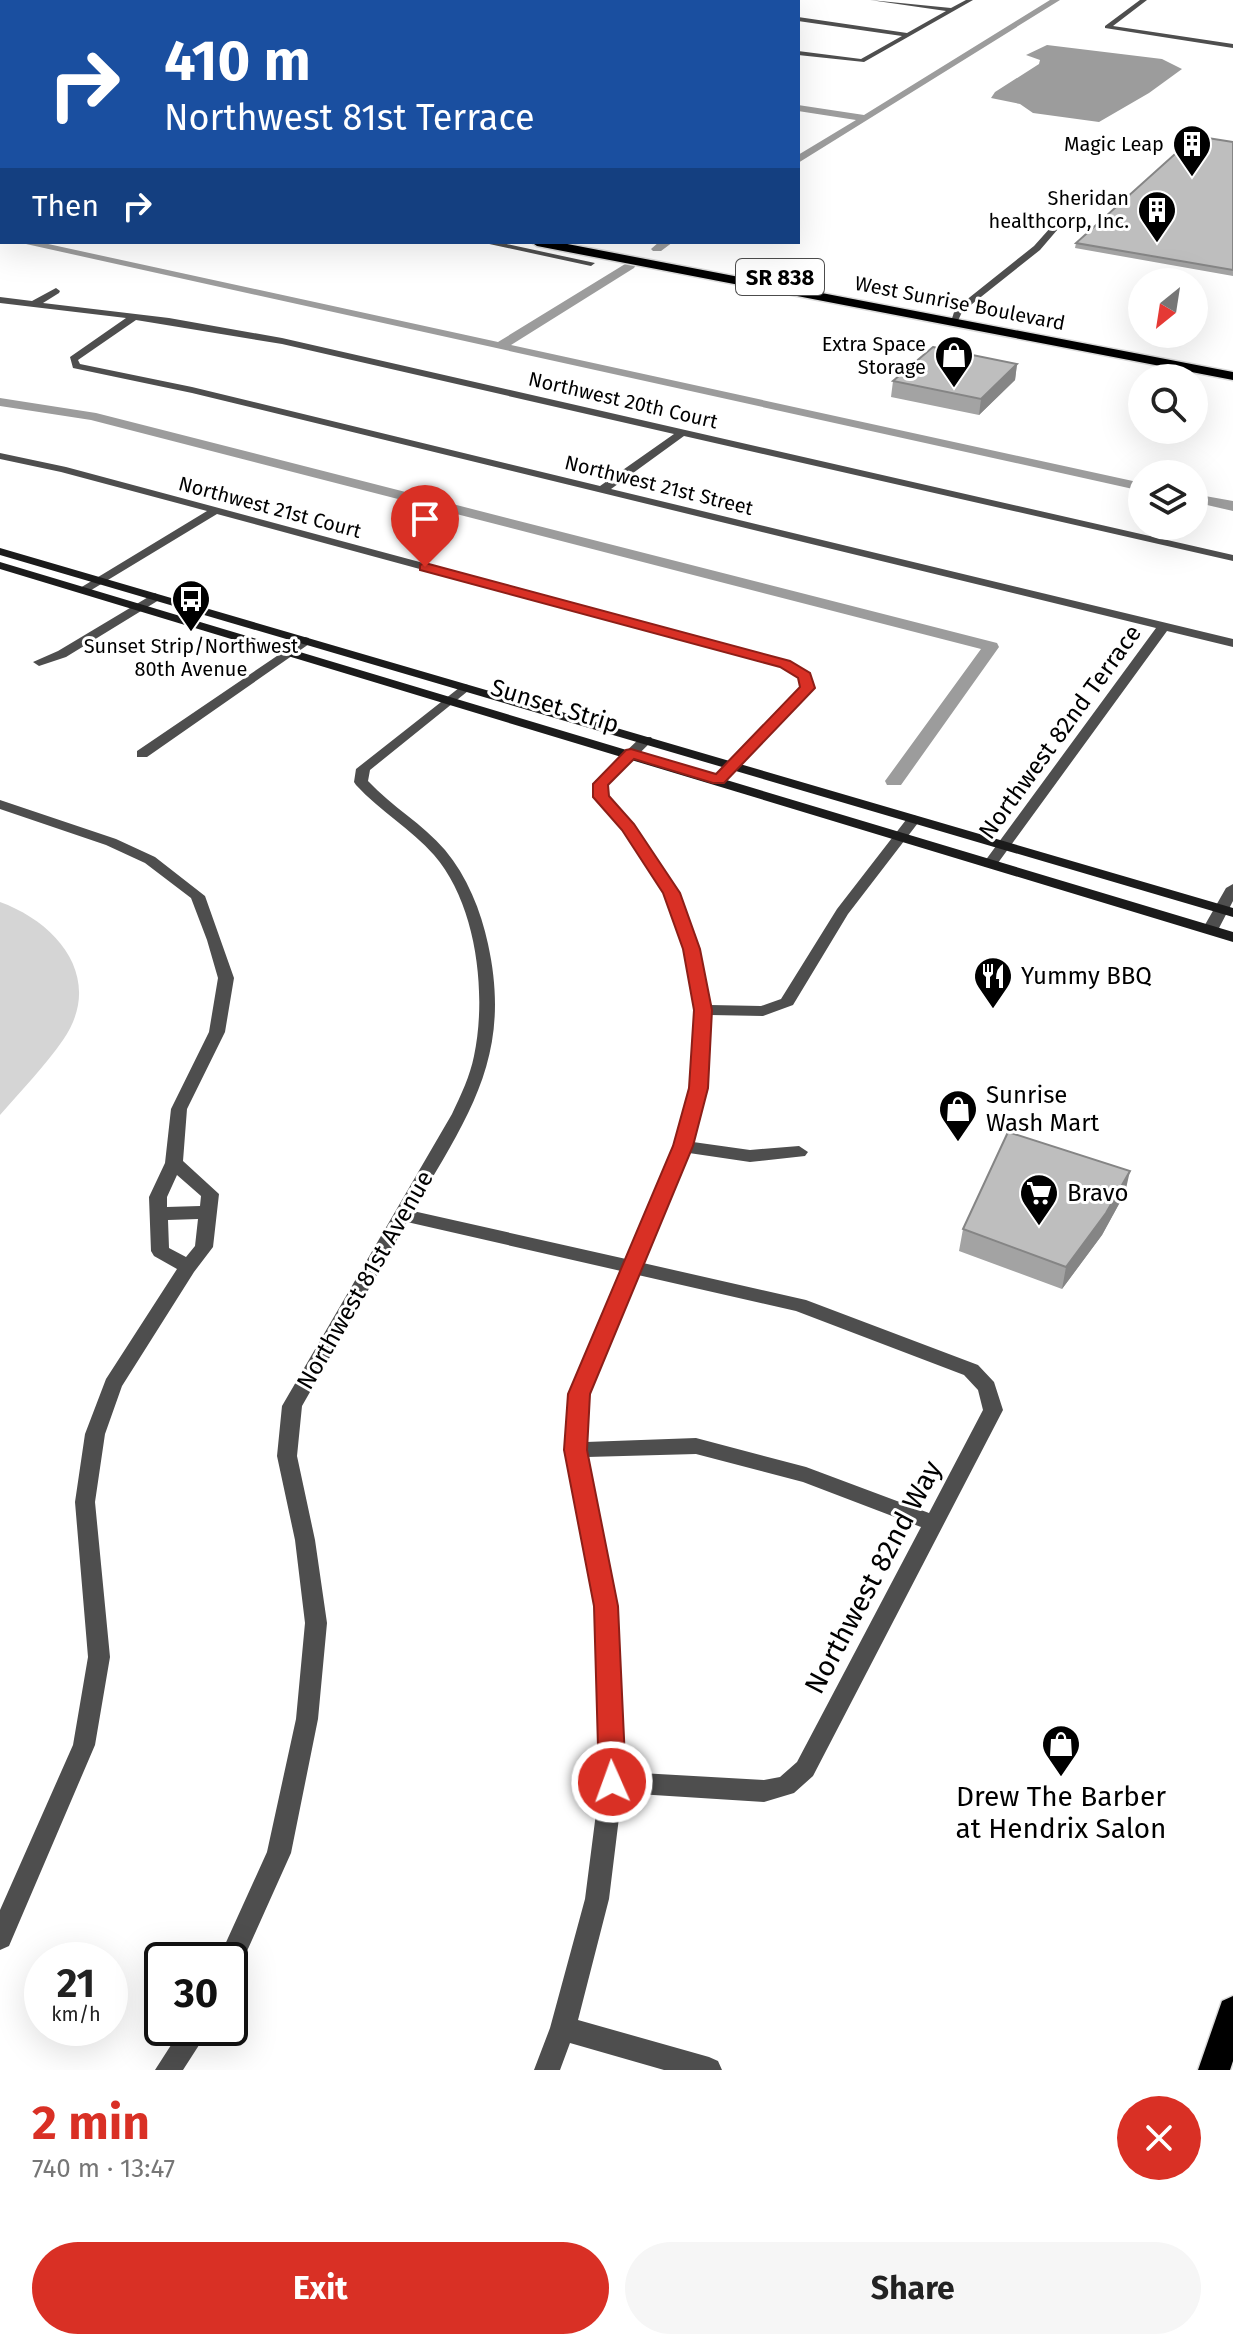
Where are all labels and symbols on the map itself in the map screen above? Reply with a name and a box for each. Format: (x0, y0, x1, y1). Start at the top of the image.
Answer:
building icon: Magic Leap (1171, 123, 1213, 178)
place label: Magic Leap (1064, 132, 1164, 156)
place label: Sheridan healthcorp, Inc. (989, 186, 1129, 233)
building icon: Sheridan healthcorp, Inc. (1136, 189, 1178, 244)
road number: SR 838 (736, 259, 824, 295)
north arrow (1128, 268, 1208, 348)
street label: West Sunrise Boulevard (853, 271, 1067, 335)
place label: Extra Space Storage (822, 332, 926, 379)
shop icon: Extra Space Storage (933, 334, 975, 389)
street label: Northwest 20th Court (526, 367, 721, 434)
street label: Northwest 21st Street (562, 450, 756, 520)
street label: Northwest 21st Court (176, 471, 365, 543)
pin (391, 485, 459, 567)
bus stop icon: Sunset Strip/Northwest 80th Avenue (170, 578, 212, 633)
street label: Northwest 82nd Terrace (973, 620, 1147, 844)
place label: Sunset Strip/Northwest 80th Avenue (84, 634, 299, 681)
street label: Sunset Strip (488, 673, 622, 739)
restaurant icon: Yummy BBQ (972, 955, 1014, 1010)
place label: Yummy BBQ (1021, 962, 1152, 990)
place label: Sunrise Wash Mart (986, 1081, 1100, 1137)
shop icon: Sunrise Wash Mart (937, 1088, 979, 1143)
street label: Northwest 81st Avenue (291, 1166, 439, 1394)
supermarket icon: Bravo (1018, 1172, 1060, 1227)
place label: Bravo (1067, 1179, 1128, 1207)
street label: Northwest 82nd Way (798, 1455, 949, 1699)
shop icon: Drew The Barber at Hendrix Salon (1040, 1723, 1082, 1778)
position arrow (570, 1740, 654, 1824)
place label: Drew The Barber at Hendrix Salon (956, 1780, 1166, 1845)
speed limit sign: 30 (144, 1942, 248, 2046)

